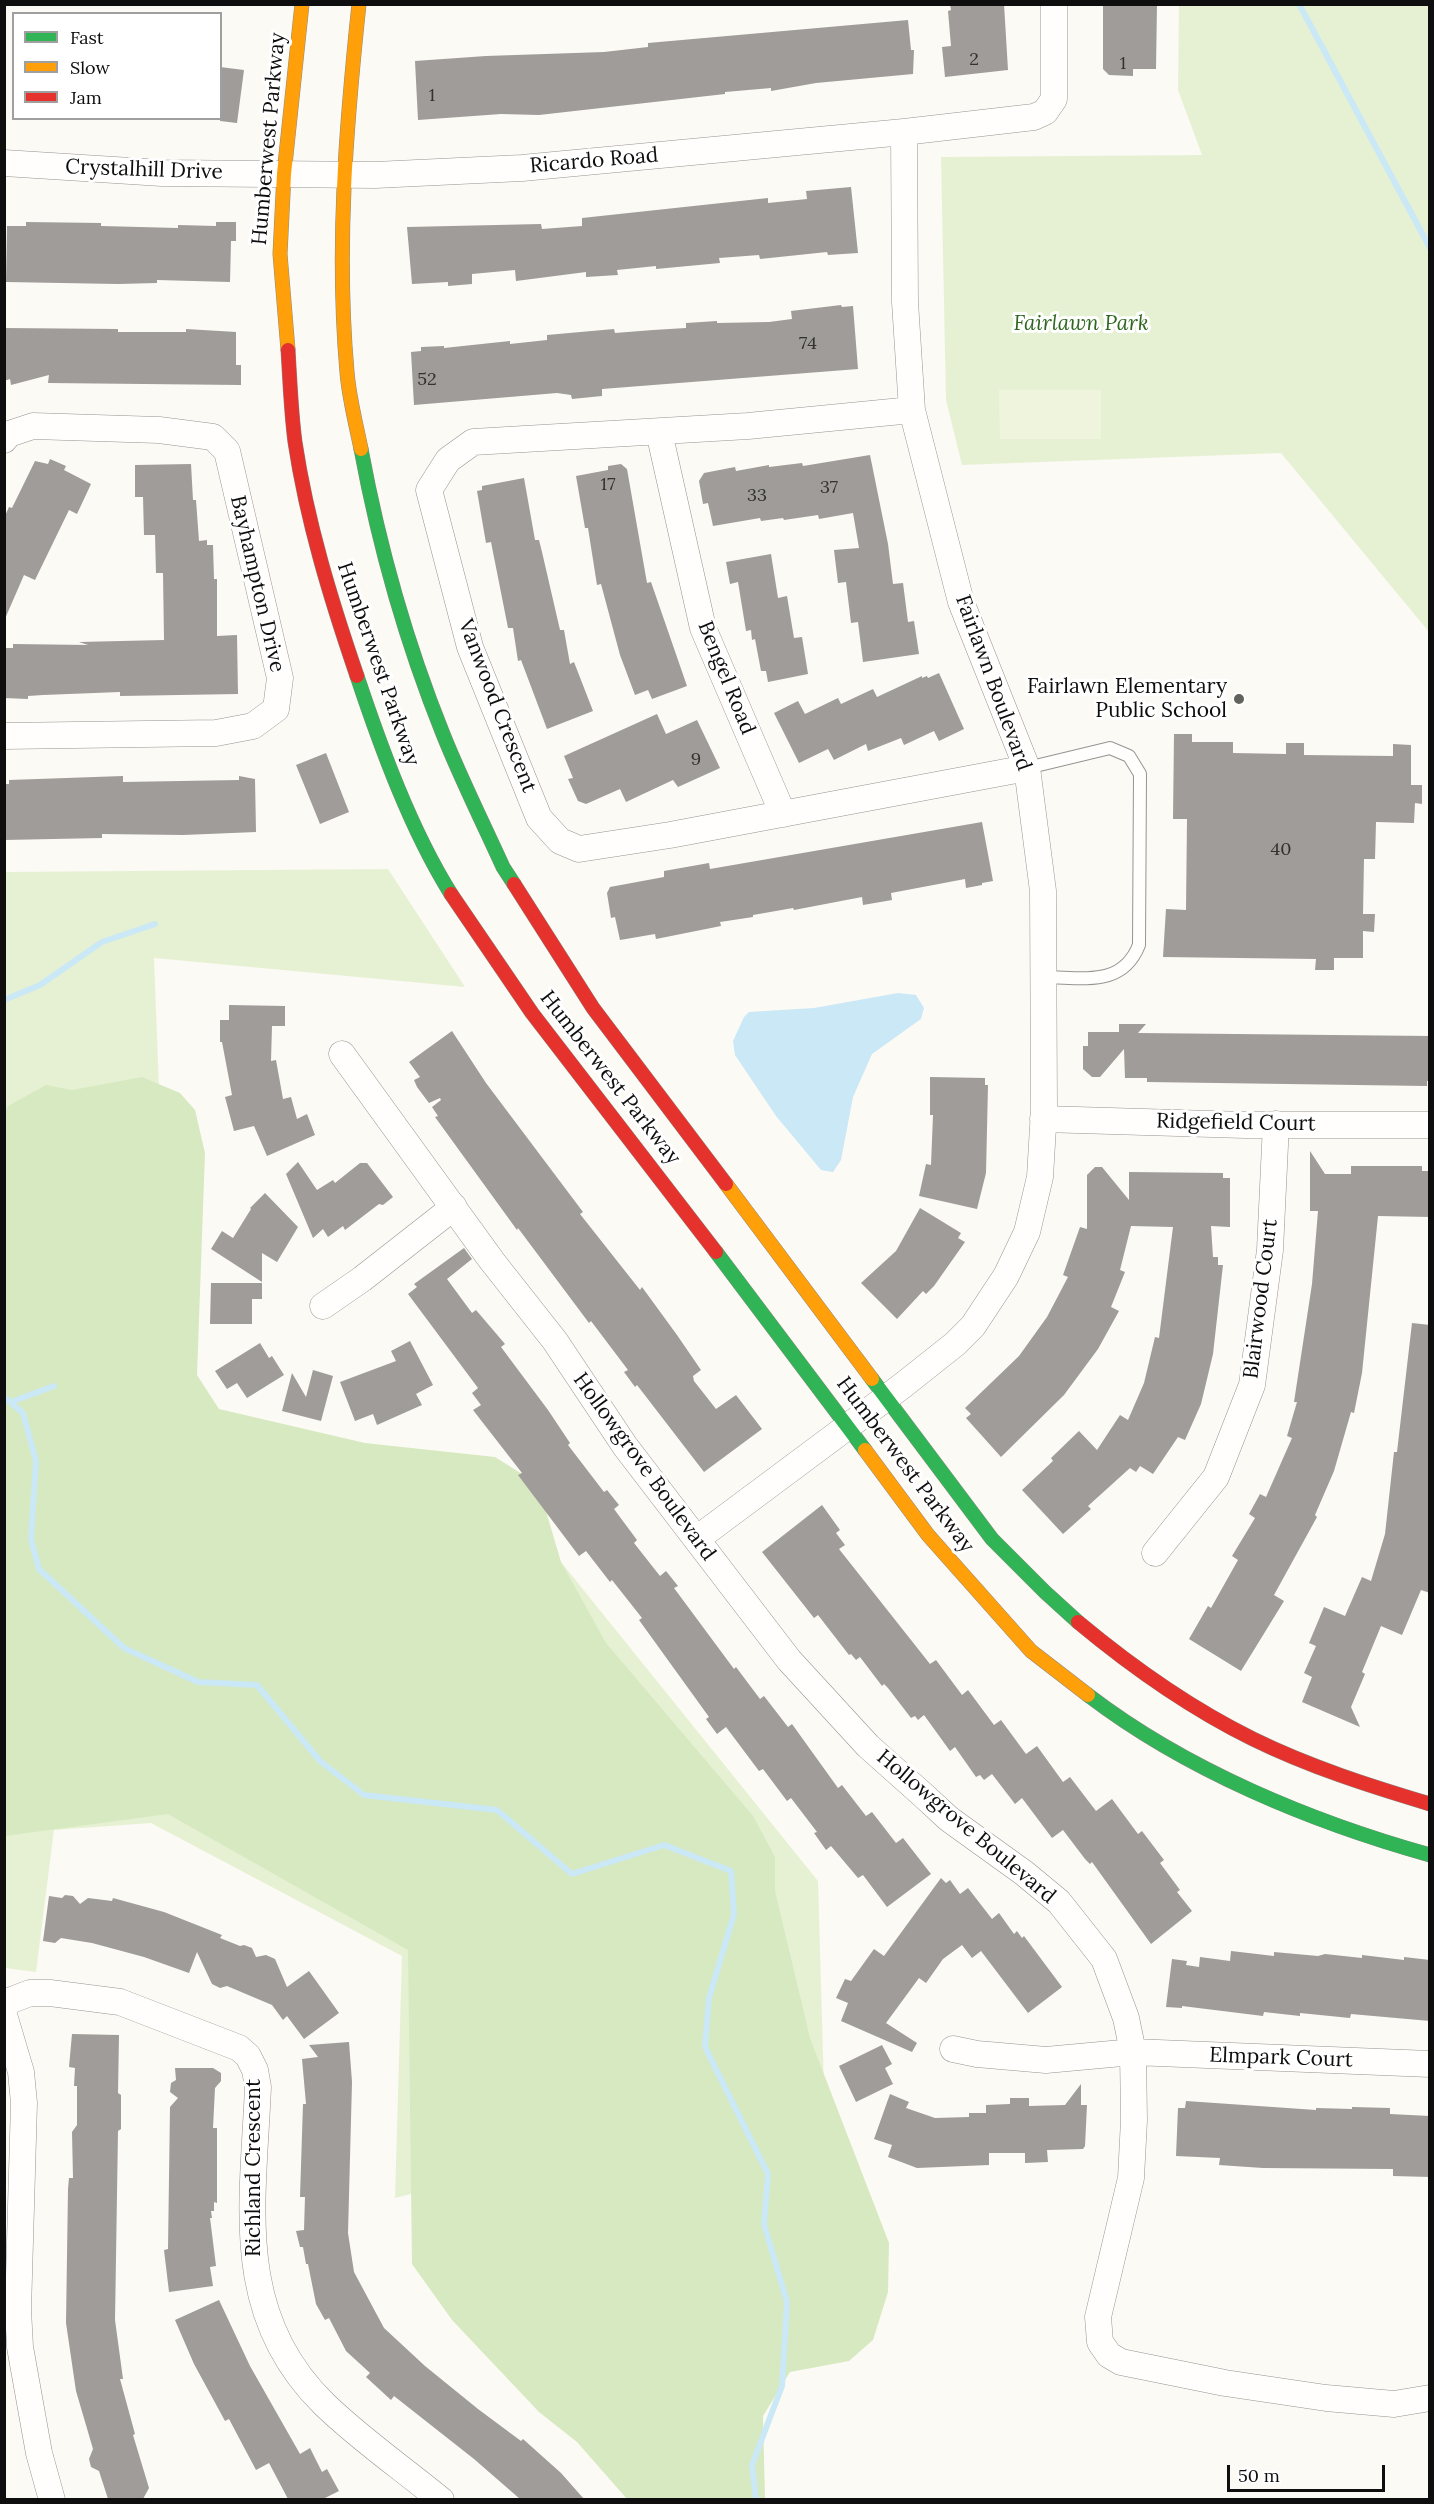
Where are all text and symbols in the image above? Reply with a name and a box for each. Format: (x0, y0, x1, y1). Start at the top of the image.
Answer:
legend (12, 12, 222, 120)
text: Fast (70, 26, 104, 49)
street label: Humberwest Parkway (247, 32, 291, 246)
house number: 2 (969, 49, 979, 71)
house number: 1 (1120, 53, 1126, 75)
text: Slow (70, 56, 110, 79)
house number: 1 (429, 85, 435, 107)
text: Jam (70, 86, 102, 109)
street label: Ricardo Road (529, 143, 659, 179)
street label: Crystalhill Drive (65, 155, 223, 185)
park label: Fairlawn Park (1013, 311, 1149, 337)
house number: 74 (799, 333, 817, 355)
house number: 52 (417, 369, 437, 391)
house number: 17 (601, 474, 615, 496)
house number: 37 (820, 477, 838, 499)
house number: 33 (747, 485, 767, 507)
street label: Bayhampton Drive (224, 493, 290, 675)
street label: Humberwest Parkway (331, 559, 425, 769)
street label: Fairlawn Boulevard (949, 592, 1037, 774)
street label: Vanwood Crescent (452, 616, 542, 796)
street label: Bengel Road (692, 618, 760, 738)
place label: Fairlawn Elementary Public School (1027, 674, 1227, 724)
marker: Fairlawn Elementary Public School (1232, 692, 1246, 706)
house number: 9 (691, 749, 701, 771)
house number: 40 (1271, 839, 1291, 861)
street label: Humberwest Parkway (534, 986, 686, 1170)
street label: Ridgefield Court (1156, 1109, 1316, 1137)
street label: Blairwood Court (1239, 1218, 1283, 1380)
street label: Hollowgrove Boulevard (567, 1368, 721, 1566)
street label: Humberwest Parkway (831, 1372, 979, 1558)
street label: Hollowgrove Boulevard (871, 1745, 1061, 1909)
street label: Elmpark Court (1209, 2043, 1353, 2073)
street label: Richland Crescent (241, 2079, 267, 2257)
scale bar (1230, 2453, 1388, 2491)
text: 50 m (1238, 2464, 1280, 2487)

